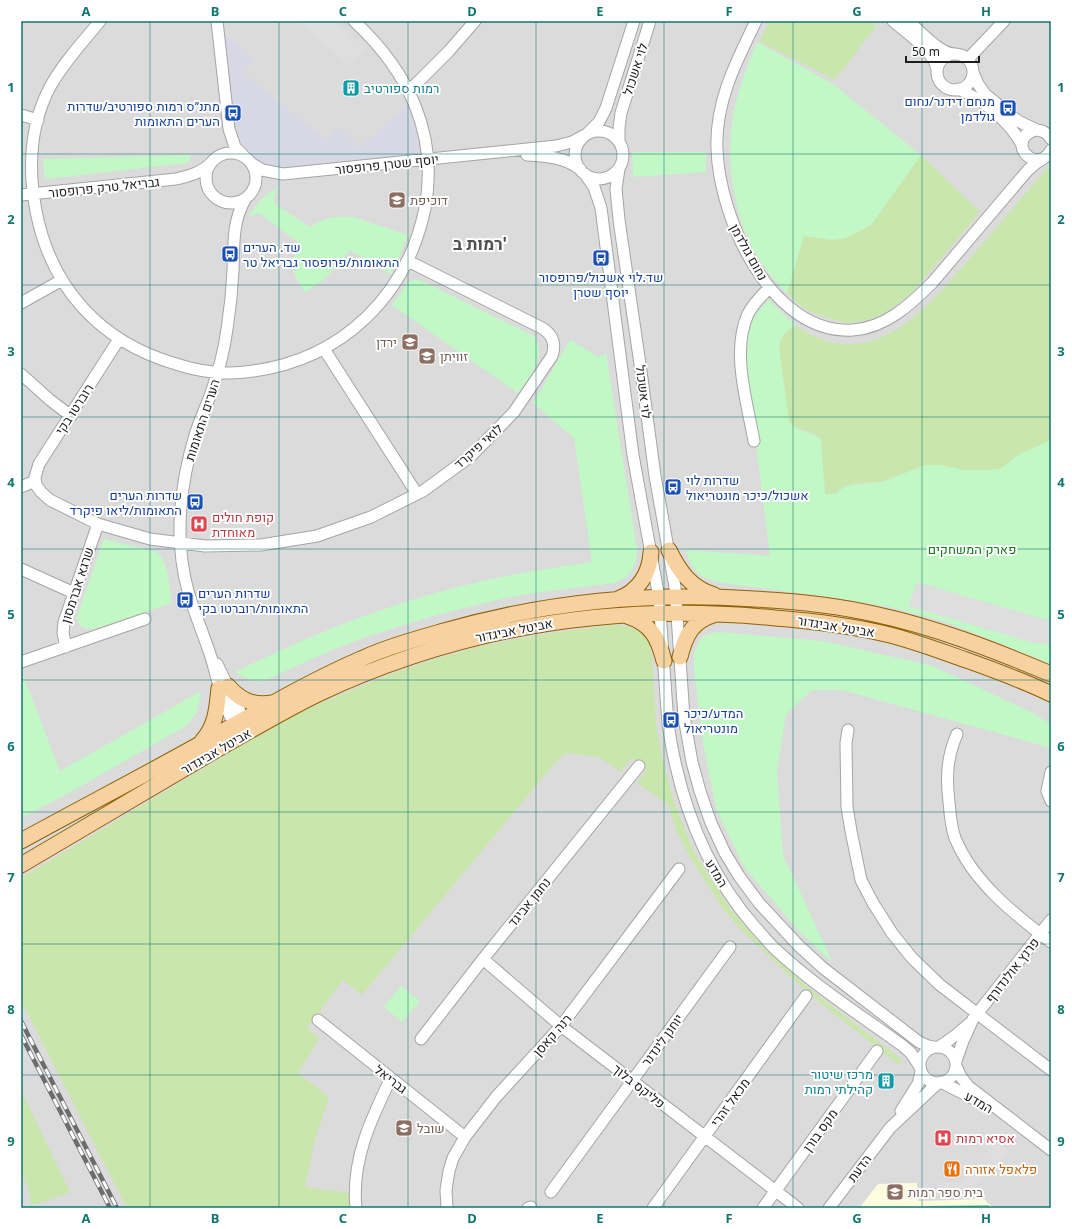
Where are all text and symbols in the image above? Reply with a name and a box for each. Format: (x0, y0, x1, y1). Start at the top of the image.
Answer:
text: A (82, 2, 91, 20)
text: B (211, 2, 219, 20)
text: C (339, 2, 347, 20)
text: D (467, 2, 477, 20)
text: E (596, 2, 604, 20)
text: F (725, 2, 733, 20)
text: G (852, 2, 862, 20)
text: H (981, 2, 991, 20)
scale bar (906, 38, 979, 64)
street label: לוי אשכול (618, 40, 652, 97)
text: 50 m (912, 43, 940, 60)
text: 1 (7, 78, 15, 96)
building icon: רמות ספורטיב (341, 78, 361, 98)
text: 1 (1057, 78, 1065, 96)
place label: רמות ספורטיב (364, 79, 439, 97)
place label: מנחם דידנר/נחום גולדמן (904, 92, 995, 125)
place label: מתנ״ס רמות ספורטיב/שדרות הערים התאומות (67, 97, 220, 130)
bus stop icon: מנחם דידנר/נחום גולדמן (998, 98, 1018, 118)
bus stop icon: מתנ״ס רמות ספורטיב/שדרות הערים התאומות (223, 103, 243, 123)
street label: יוסף שטרן פרופסור (334, 150, 440, 178)
street label: גבריאל טרק פרופסור (48, 172, 160, 202)
school or university icon: דוכיפת (387, 190, 407, 210)
place label: דוכיפת (410, 191, 448, 209)
text: 2 (7, 210, 15, 228)
text: 2 (1057, 210, 1065, 228)
street label: נחום גולדמן (726, 220, 772, 284)
district label: רמות ב' (453, 232, 507, 255)
place label: שד. הערים התאומות/פרופסור גבריאל טר (243, 238, 399, 271)
bus stop icon: שד. הערים התאומות/פרופסור גבריאל טר (220, 244, 240, 264)
bus stop icon: שד.לוי אשכול/פרופסור יוסף שטרן (591, 248, 611, 268)
place label: שד.לוי אשכול/פרופסור יוסף שטרן (539, 268, 663, 301)
school or university icon: ירדן (400, 332, 420, 352)
place label: ירדן (376, 333, 397, 351)
text: 3 (7, 342, 15, 360)
text: 3 (1057, 342, 1065, 360)
school or university icon: זוויתן (417, 346, 437, 366)
place label: זוויתן (440, 347, 468, 365)
street label: לוי אשכול (632, 364, 656, 420)
street label: הערים התאומות (180, 377, 224, 463)
street label: רוברטו בקי (51, 380, 97, 438)
street label: לואי פיקרד (450, 419, 506, 473)
place label: שדרות לוי אשכול/כיכר מונטריאול (686, 471, 809, 504)
text: 4 (7, 473, 15, 491)
text: 4 (1057, 473, 1065, 491)
bus stop icon: שדרות לוי אשכול/כיכר מונטריאול (663, 477, 683, 497)
place label: שדרות הערים התאומות/ליאו פיקרד (70, 486, 182, 519)
bus stop icon: שדרות הערים התאומות/ליאו פיקרד (185, 492, 205, 512)
place label: קופת חולים מאוחדת (212, 508, 274, 541)
hospital icon: קופת חולים מאוחדת (189, 514, 209, 534)
park label: פארק המשחקים (928, 540, 1016, 558)
street label: שרגא אברמסון (56, 545, 98, 625)
place label: שדרות הערים התאומות/רוברטו בקי (198, 584, 309, 617)
bus stop icon: שדרות הערים התאומות/רוברטו בקי (175, 590, 195, 610)
text: 5 (7, 605, 15, 623)
text: 5 (1057, 605, 1065, 623)
street label: אביטל אביגדור (796, 611, 876, 641)
street label: אביטל אביגדור (474, 614, 554, 646)
place label: המדע/כיכר מונטריאול (684, 704, 743, 737)
bus stop icon: המדע/כיכר מונטריאול (661, 710, 681, 730)
street label: אביטל אביגדור (178, 724, 254, 778)
text: 6 (7, 737, 15, 755)
text: 6 (1057, 737, 1065, 755)
street label: המדע (702, 855, 732, 891)
text: 7 (7, 868, 15, 886)
text: 7 (1057, 868, 1065, 886)
street label: נחמן אביגד (503, 873, 555, 931)
street label: פרנץ אולנדורף (981, 934, 1043, 1006)
text: 8 (7, 1000, 15, 1018)
text: 8 (1057, 1000, 1065, 1018)
street label: רנה קאסן (529, 1010, 575, 1060)
street label: יוחנן לינדנר (637, 1010, 687, 1070)
street label: גבריאל (371, 1060, 411, 1098)
street label: פליקס בלוך (609, 1060, 669, 1112)
place label: מרכז שיטור קהילתי רמות (805, 1065, 873, 1098)
building icon: מרכז שיטור קהילתי רמות (876, 1071, 896, 1091)
street label: מכאל זהרי (706, 1074, 754, 1130)
street label: המדע (961, 1087, 997, 1117)
street label: מקס בורן (798, 1105, 842, 1155)
school or university icon: שובל (394, 1118, 414, 1138)
place label: שובל (417, 1119, 445, 1137)
hospital icon: אסיא רמות (933, 1128, 953, 1148)
place label: אסיא רמות (956, 1129, 1015, 1147)
text: 9 (7, 1132, 15, 1150)
text: 9 (1057, 1132, 1065, 1150)
street label: הדעת (843, 1151, 875, 1185)
restaurant icon: פלאפל אזורה (942, 1159, 962, 1179)
place label: פלאפל אזורה (965, 1160, 1037, 1178)
school or university icon: בית ספר רמות (885, 1182, 905, 1202)
place label: בית ספר רמות (908, 1183, 983, 1201)
text: A (82, 1209, 91, 1227)
text: B (211, 1209, 219, 1227)
text: C (339, 1209, 347, 1227)
text: D (467, 1209, 477, 1227)
text: E (596, 1209, 604, 1227)
text: F (725, 1209, 733, 1227)
text: G (852, 1209, 862, 1227)
text: H (981, 1209, 991, 1227)

